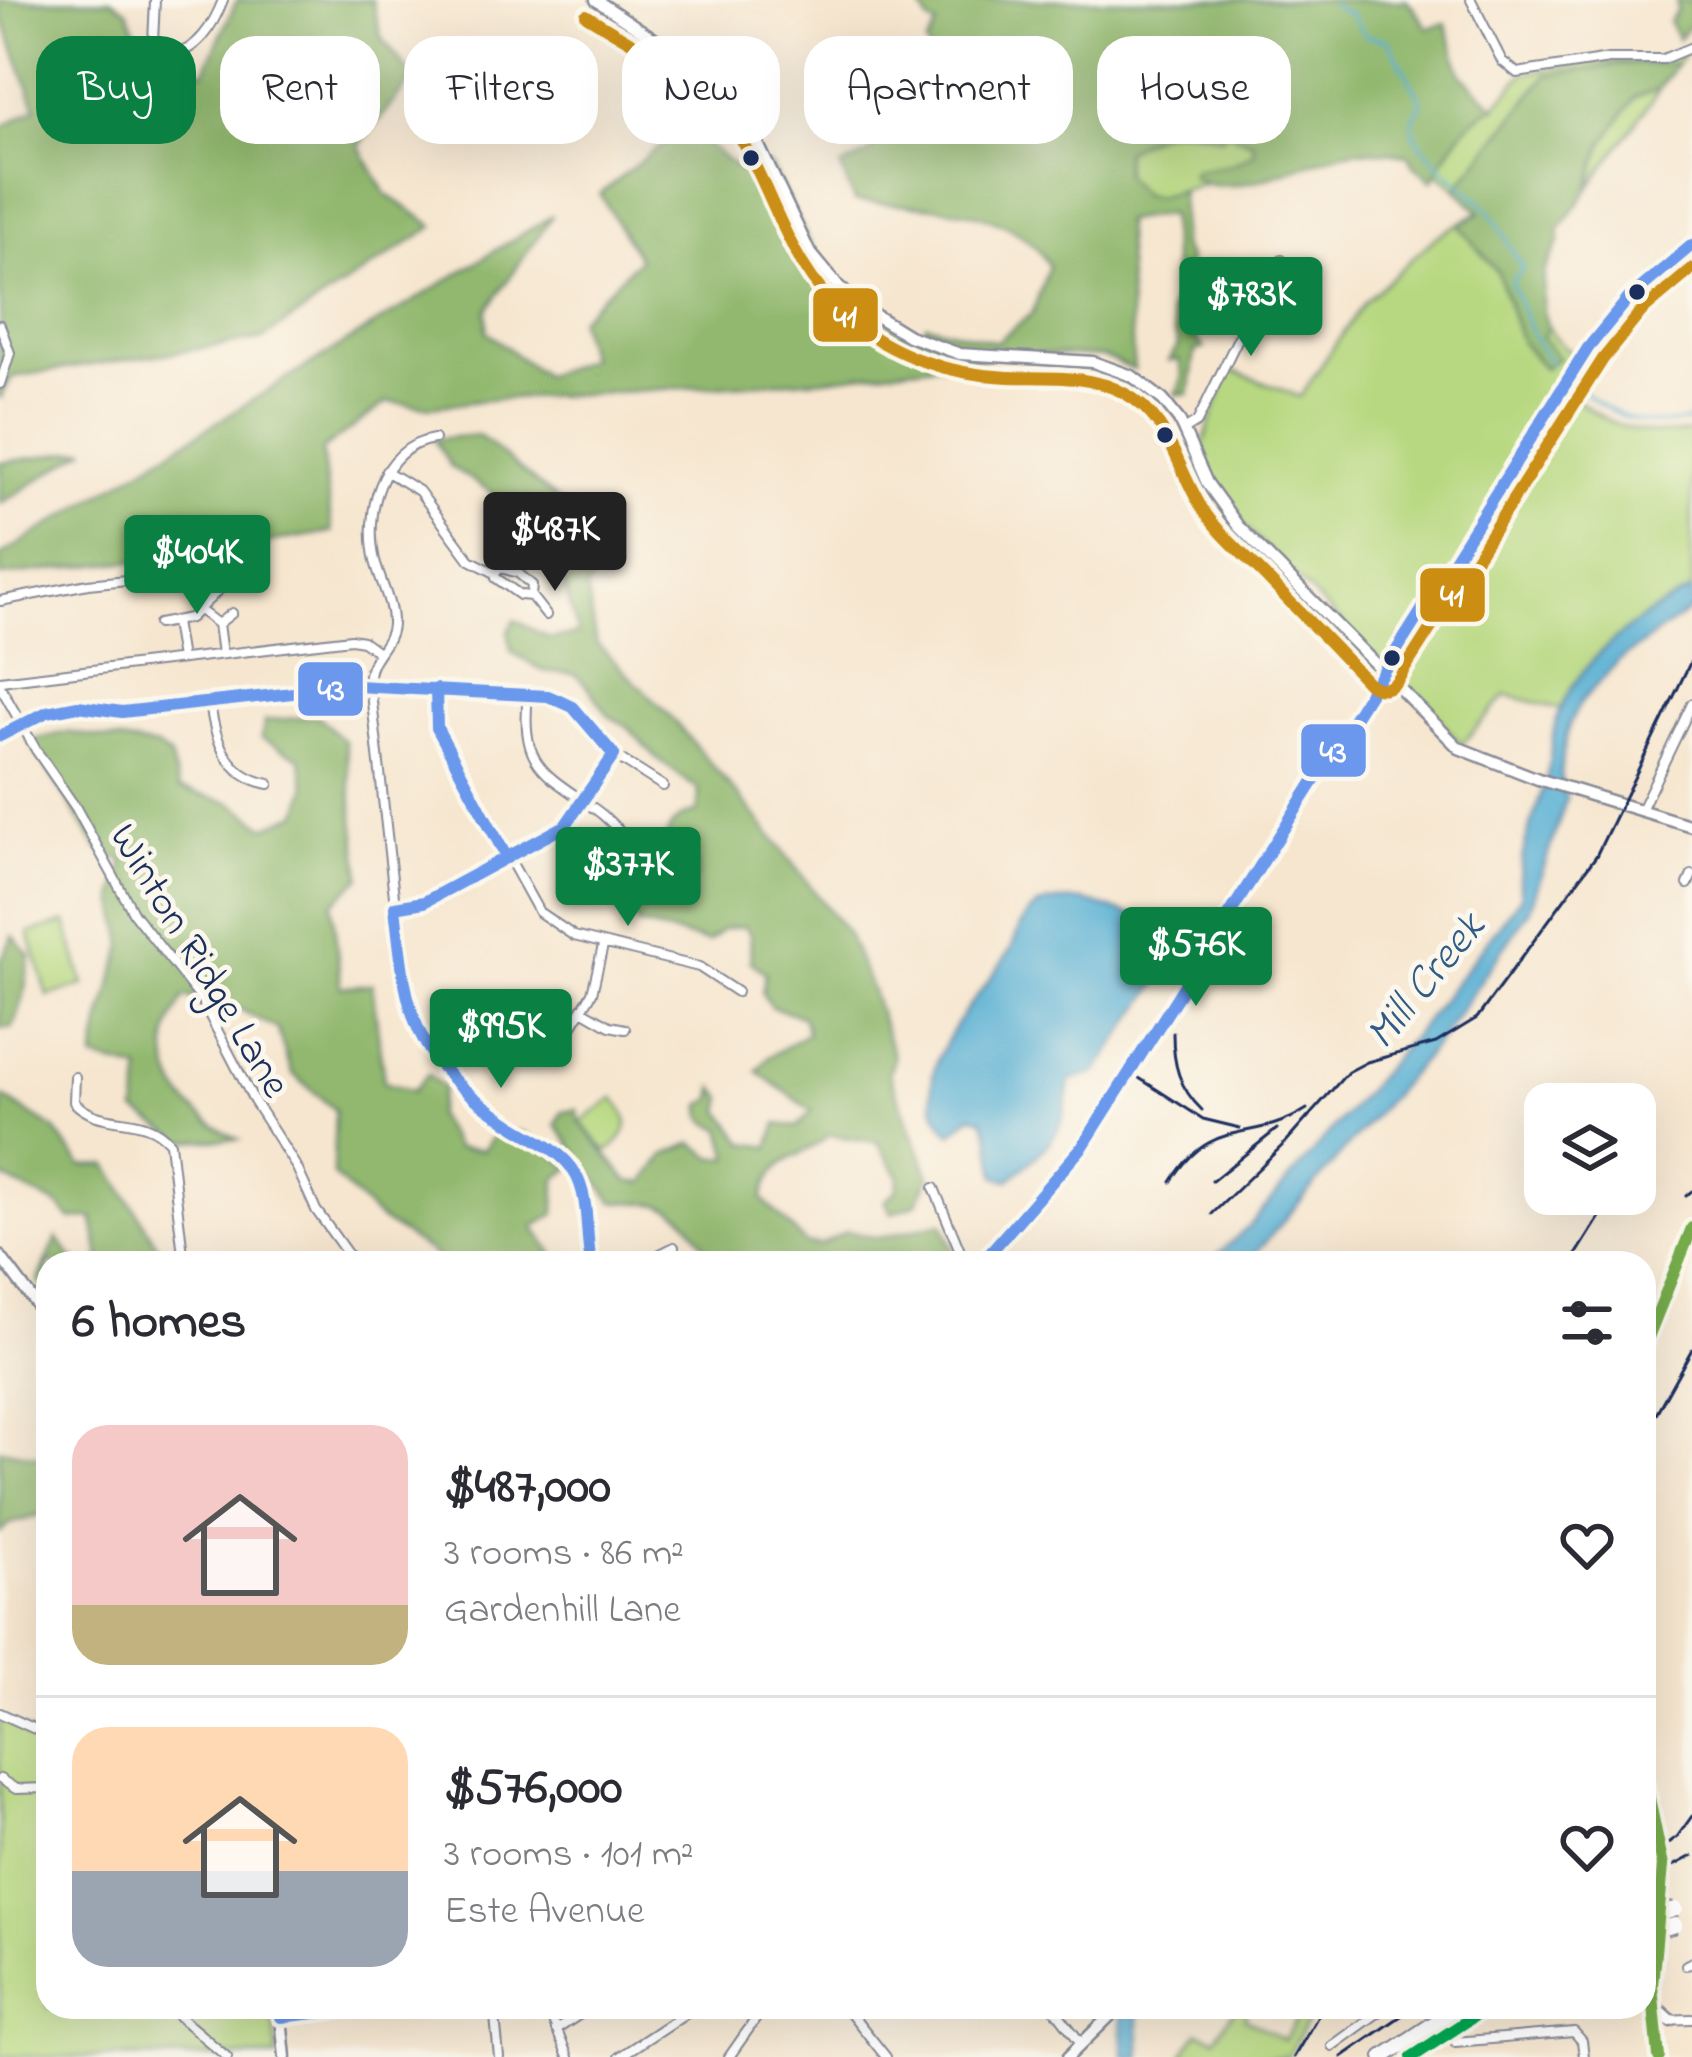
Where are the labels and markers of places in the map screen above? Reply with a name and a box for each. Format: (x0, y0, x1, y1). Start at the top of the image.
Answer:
unlabelled marker (740, 147, 762, 169)
pin: $783K (1167, 257, 1335, 359)
unlabelled marker (1626, 281, 1648, 303)
unlabelled marker (1154, 424, 1176, 446)
pin: $487K (471, 492, 639, 594)
pin: $404K (113, 515, 281, 617)
unlabelled marker (1381, 647, 1403, 669)
pin: $377K (544, 827, 712, 929)
pin: $576K (1112, 907, 1280, 1009)
pin: $995K (417, 989, 585, 1091)

